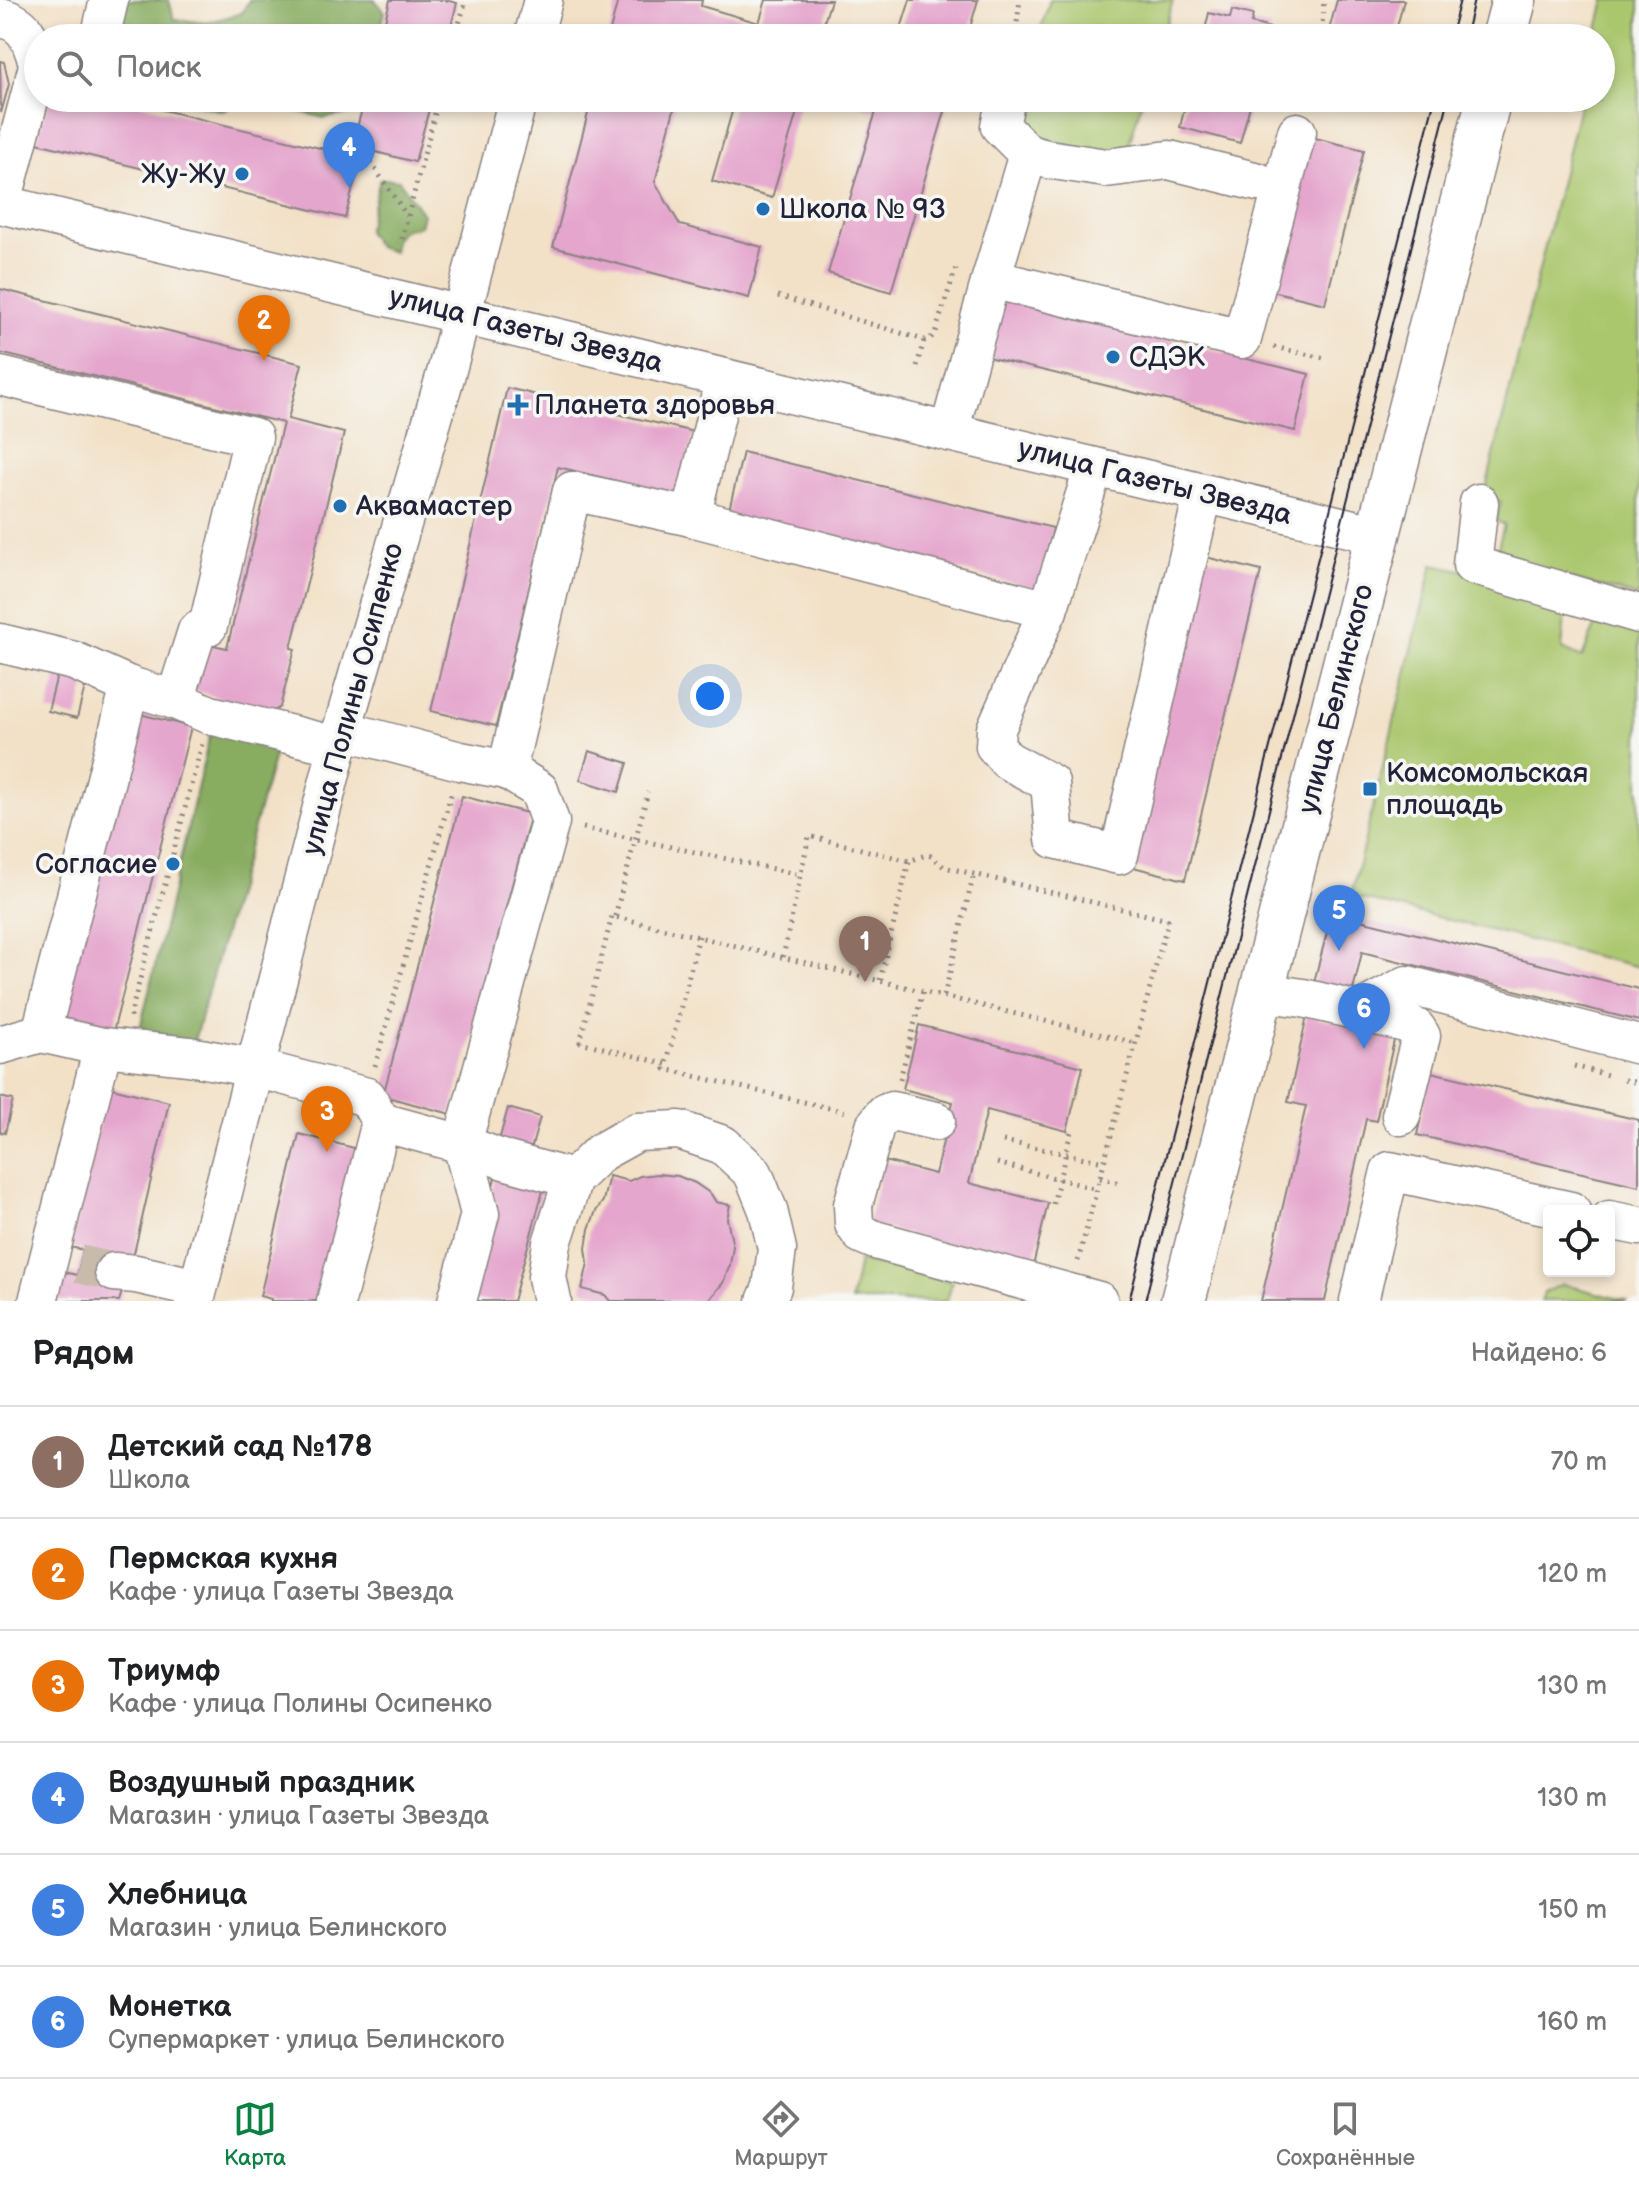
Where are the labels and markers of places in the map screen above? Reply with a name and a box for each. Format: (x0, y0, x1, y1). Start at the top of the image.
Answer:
pin: 4 (323, 122, 375, 188)
place label: Жу-Жу (141, 158, 226, 191)
marker: Жу-Жу (233, 165, 251, 183)
place label: Школа № 93 (779, 193, 946, 226)
marker: Школа № 93 (754, 200, 772, 218)
pin: 2 (238, 295, 290, 361)
place label: СДЭК (1129, 341, 1206, 374)
marker: СДЭК (1104, 348, 1122, 366)
place label: Планета здоровья (534, 389, 775, 422)
marker: Планета здоровья (509, 396, 527, 414)
place label: Аквамастер (355, 490, 512, 523)
marker: Аквамастер (331, 497, 349, 515)
place label: Комсомольская площадь (1386, 757, 1588, 822)
marker: Комсомольская площадь (1361, 780, 1379, 798)
place label: Согласие (35, 848, 157, 881)
marker: Согласие (164, 855, 182, 873)
pin: 5 (1313, 885, 1365, 951)
pin: 1 (839, 916, 891, 982)
pin: 6 (1338, 983, 1390, 1049)
pin: 3 (301, 1086, 353, 1152)

